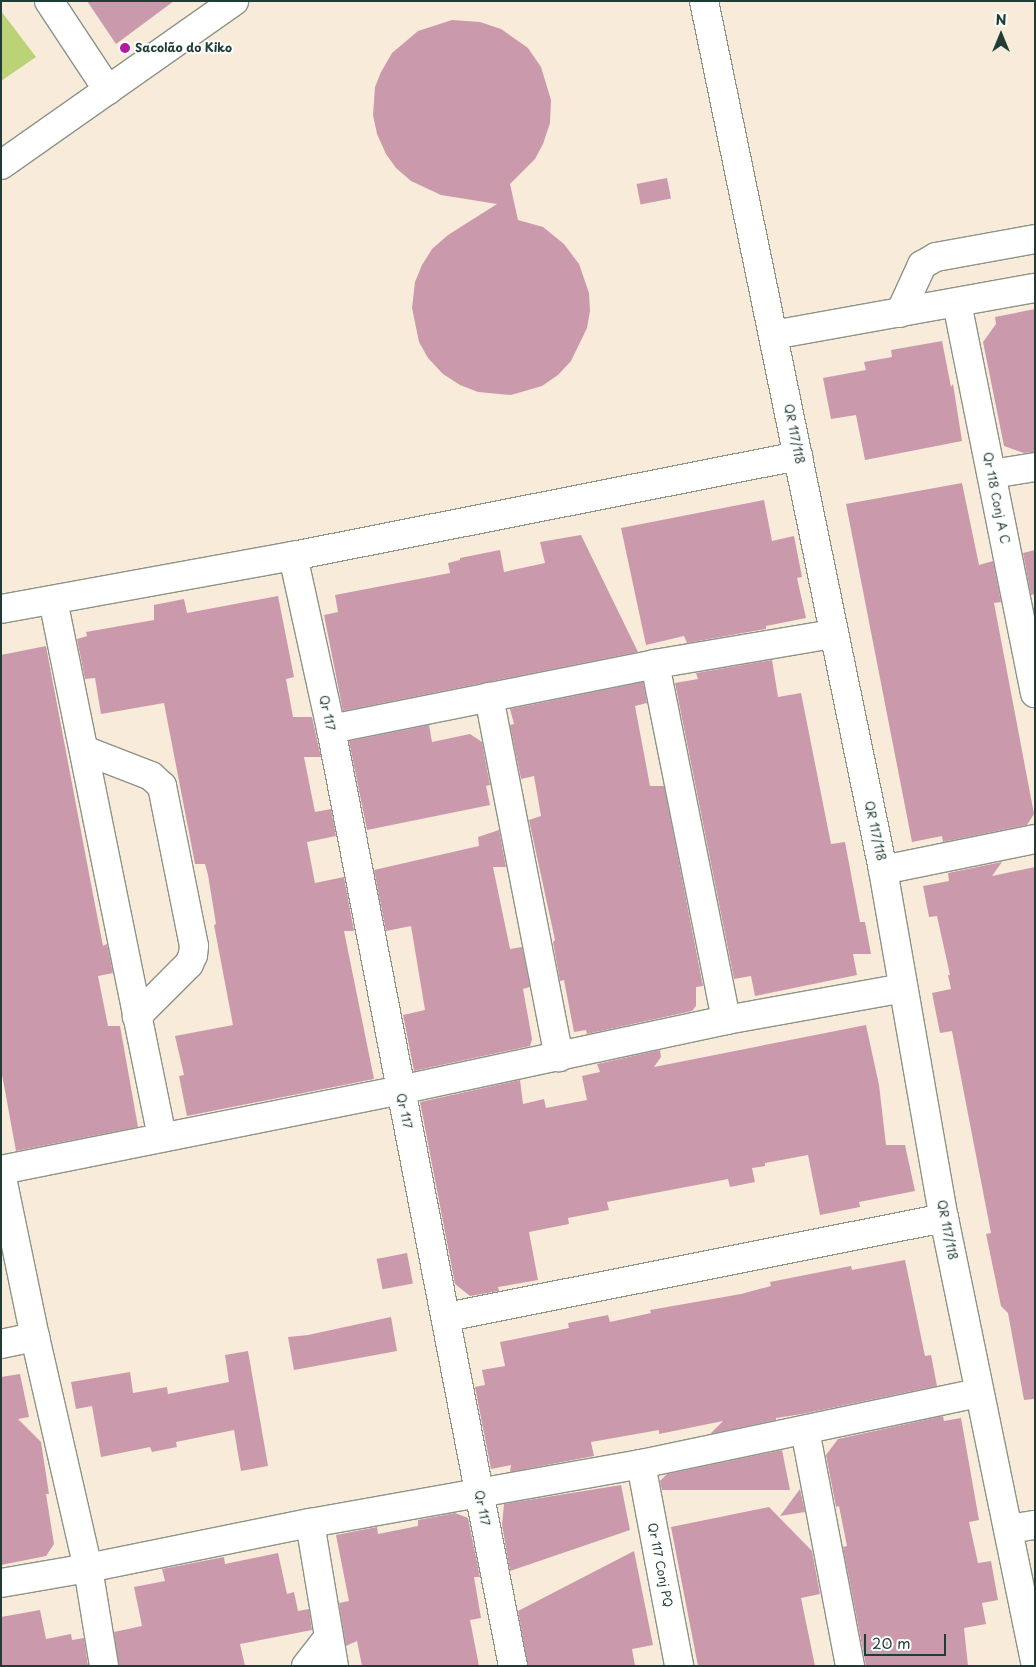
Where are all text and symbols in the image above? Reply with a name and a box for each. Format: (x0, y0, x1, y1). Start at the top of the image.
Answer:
text: N (995, 9, 1007, 30)
north arrow (976, 10, 1026, 60)
place label: Sacolão do Kiko (135, 41, 233, 55)
marker: Sacolão do Kiko (119, 42, 131, 54)
street label: QR 117/118 (781, 402, 807, 466)
street label: Qr 118 Conj A C (980, 451, 1012, 545)
street label: Qr 117 (316, 694, 338, 732)
street label: QR 117/118 (862, 799, 888, 863)
street label: Qr 117 (393, 1092, 415, 1130)
street label: QR 117/118 (934, 1198, 960, 1262)
street label: Qr 117 (471, 1489, 493, 1527)
street label: Qr 117 Conj PQ (645, 1521, 675, 1609)
scale bar (866, 1624, 948, 1656)
text: 20 m (872, 1631, 911, 1654)

